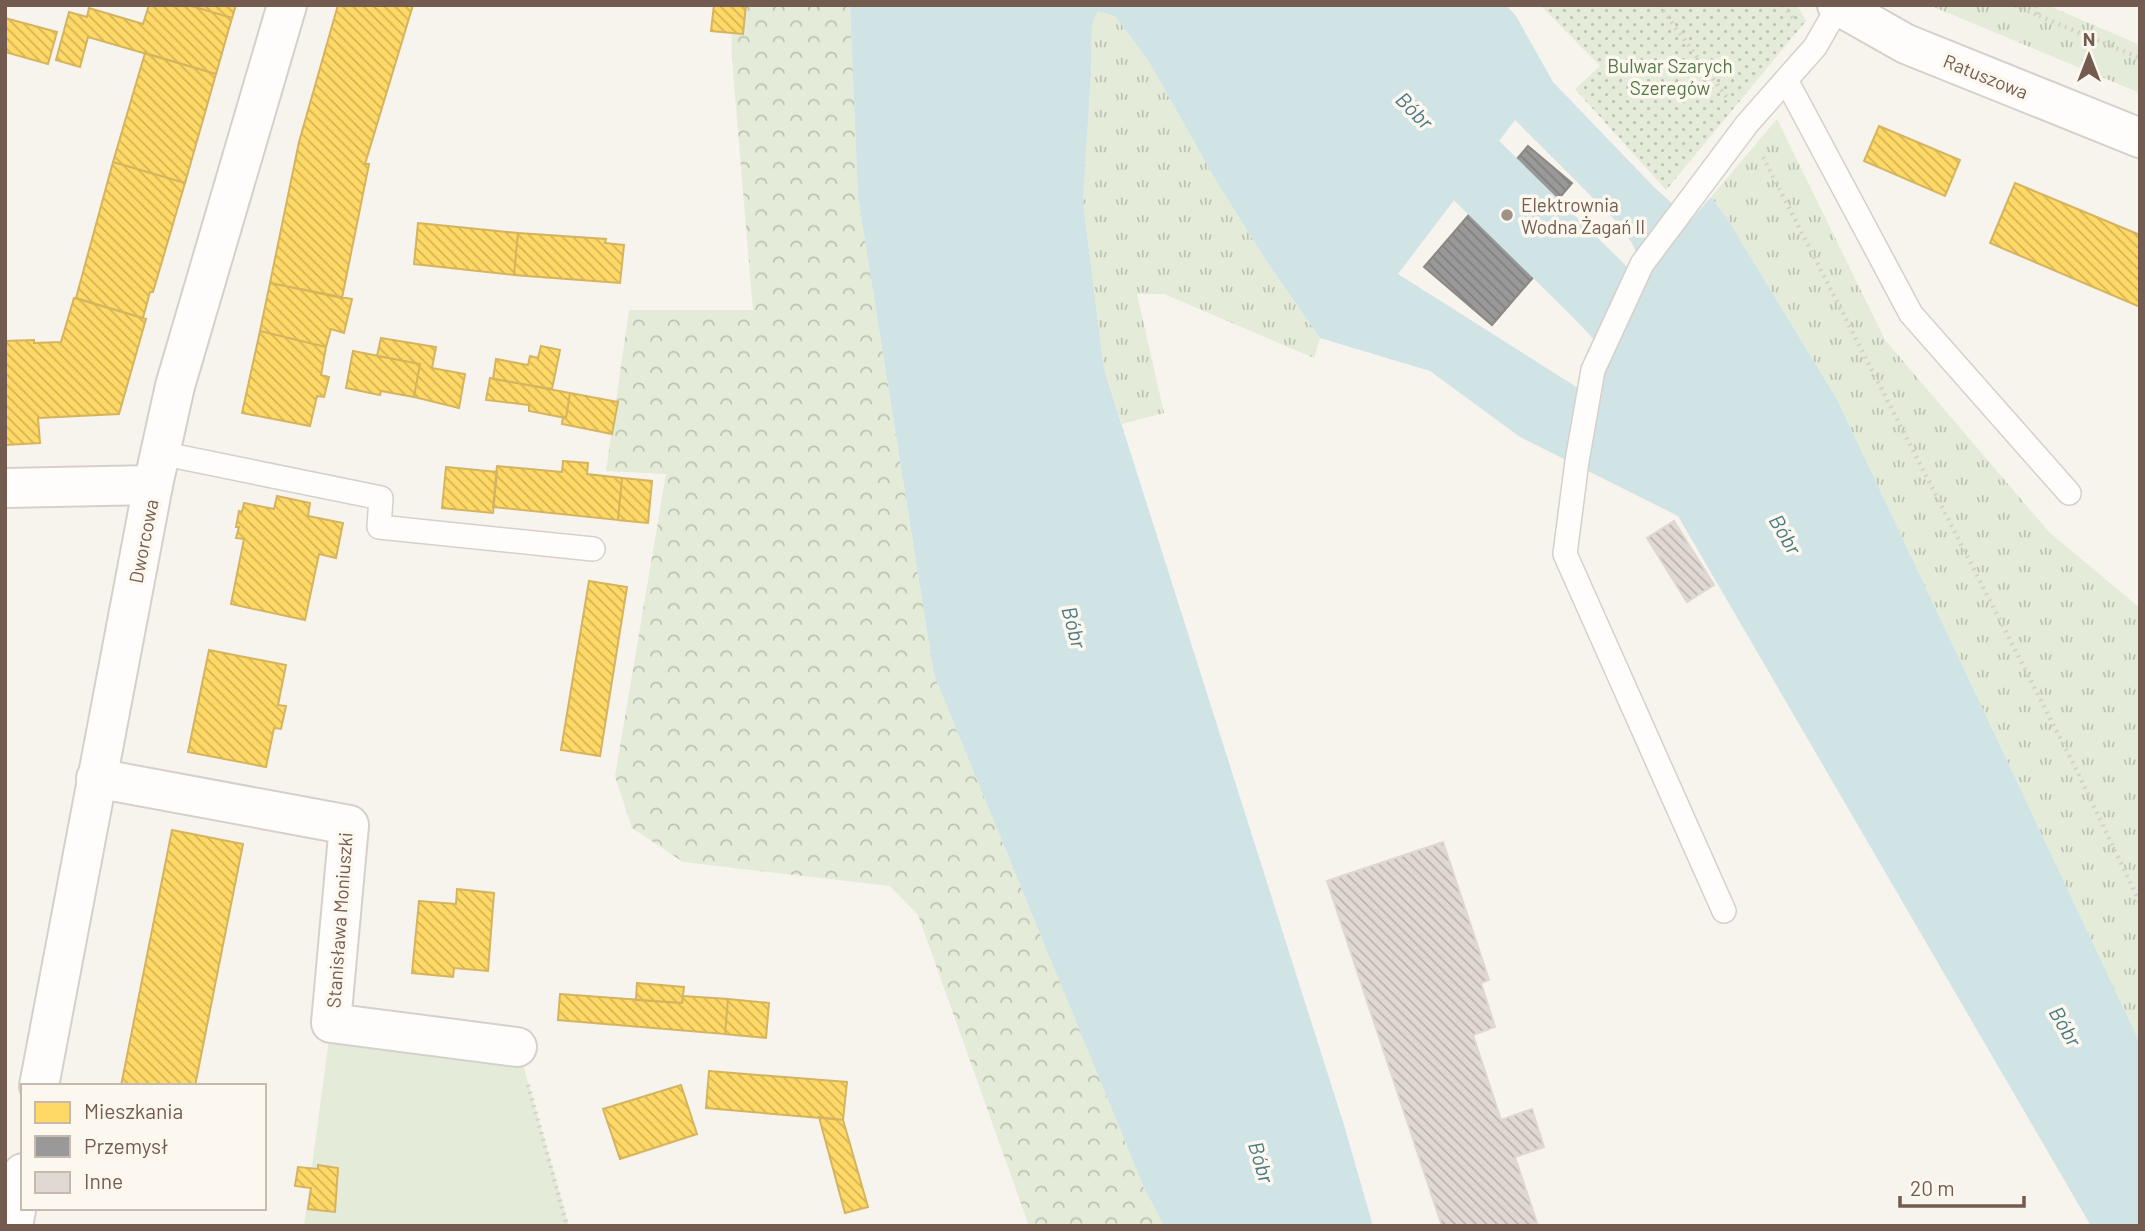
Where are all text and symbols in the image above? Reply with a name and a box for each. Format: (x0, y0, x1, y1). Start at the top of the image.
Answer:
north arrow (2054, 21, 2124, 91)
text: N (2083, 27, 2095, 50)
street label: Ratuszowa (1940, 49, 2032, 103)
park label: Bulwar Szarych Szeregów (1607, 54, 1733, 99)
water label: Bóbr (1391, 86, 1439, 134)
place label: Elektrownia Wodna Żagań II (1521, 193, 1645, 238)
marker: Elektrownia Wodna Żagań II (1499, 207, 1515, 223)
street label: Dworcowa (124, 497, 162, 585)
water label: Bóbr (1765, 509, 1808, 559)
water label: Bóbr (1057, 603, 1093, 651)
street label: Stanisława Moniuszki (321, 831, 357, 1009)
water label: Bóbr (2045, 1001, 2088, 1051)
legend (21, 1084, 266, 1210)
text: Mieszkania (84, 1098, 183, 1123)
text: Przemysł (84, 1133, 168, 1158)
water label: Bóbr (1244, 1138, 1280, 1186)
scale bar (1900, 1164, 2024, 1208)
text: Inne (84, 1168, 123, 1193)
text: 20 m (1910, 1175, 1955, 1200)

